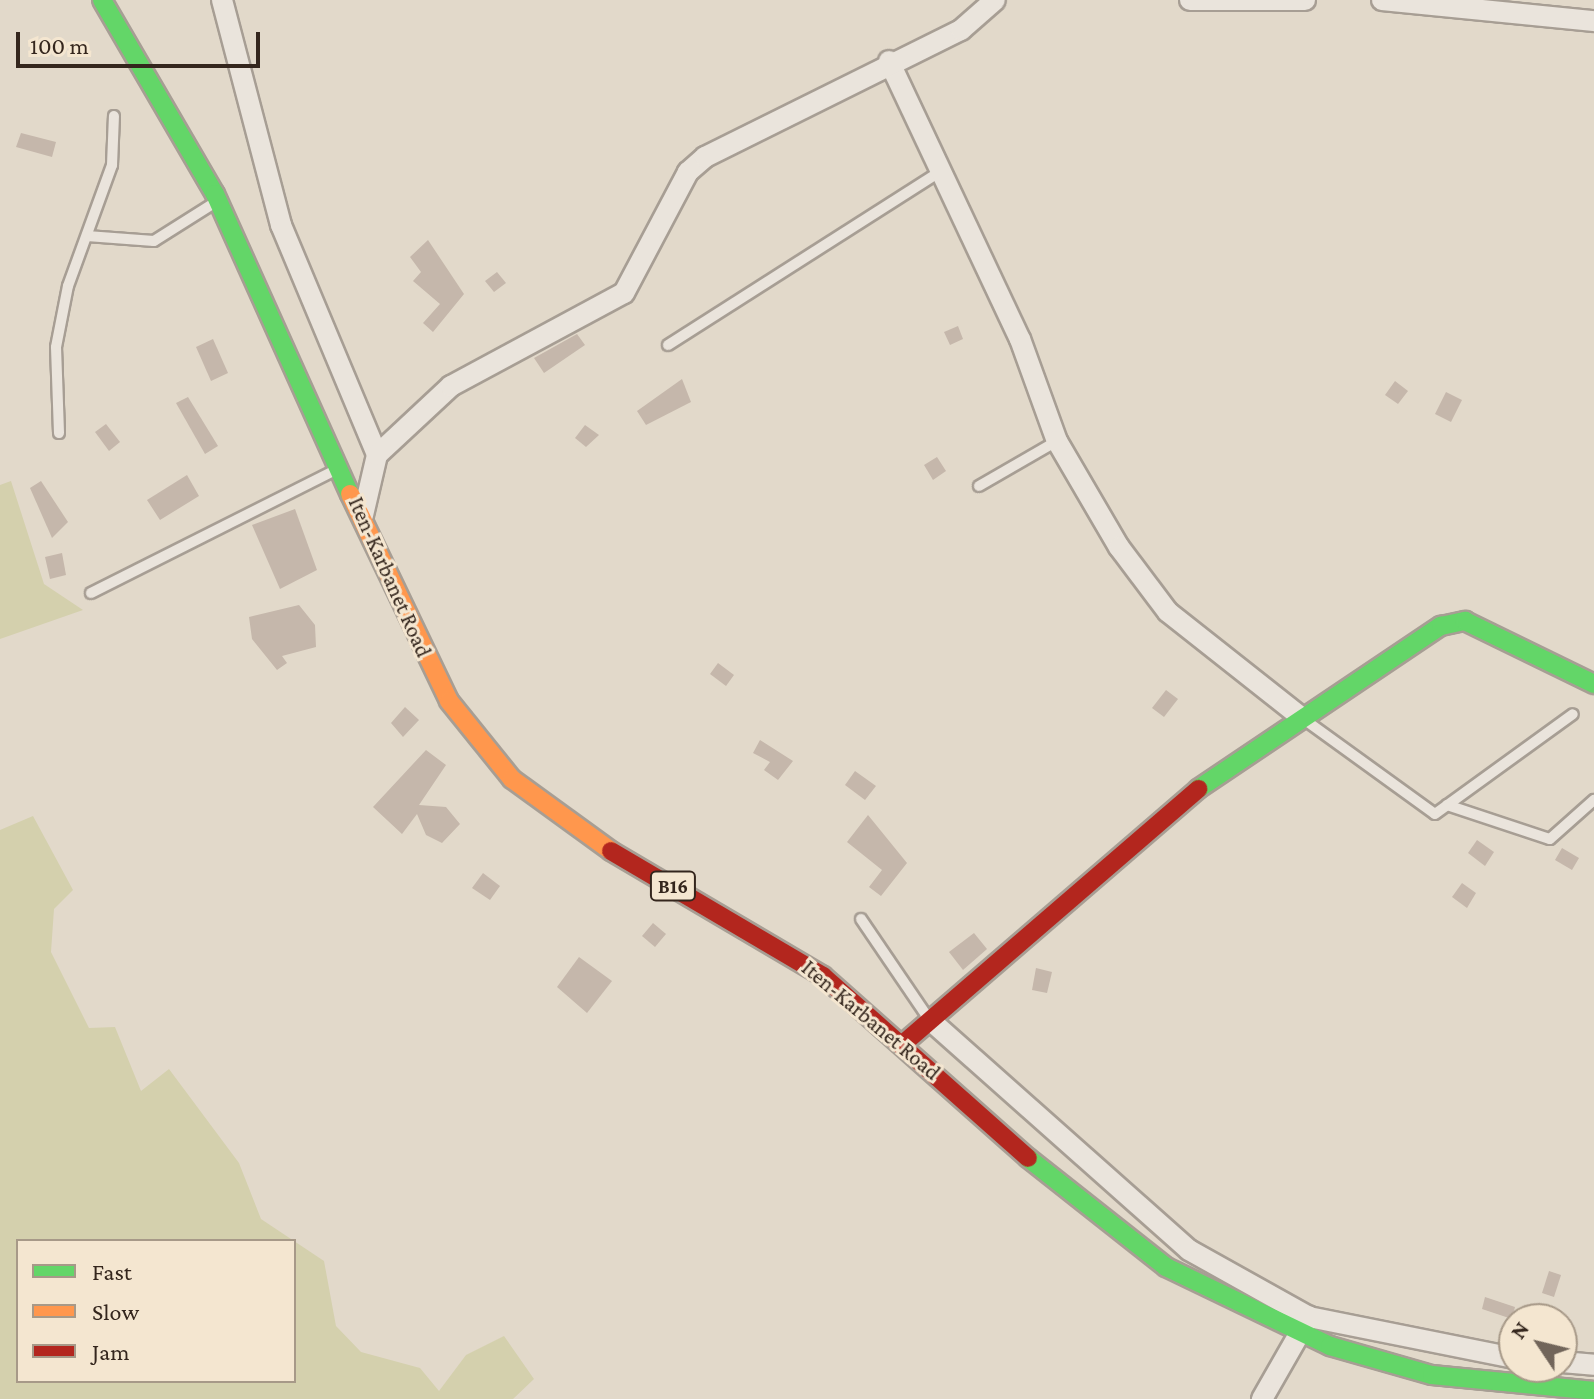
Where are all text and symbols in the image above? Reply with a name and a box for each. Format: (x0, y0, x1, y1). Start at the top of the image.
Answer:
scale bar (20, 16, 264, 66)
text: 100 m (30, 32, 89, 59)
street label: Iten-Karbanet Road (343, 493, 437, 661)
road number: B16 (649, 870, 697, 902)
street label: Iten-Karbanet Road (796, 954, 946, 1086)
legend (16, 1239, 296, 1383)
text: Fast (92, 1258, 132, 1285)
text: Slow (92, 1298, 139, 1325)
north arrow (1498, 1303, 1578, 1383)
text: N (1505, 1317, 1534, 1343)
text: Jam (92, 1338, 130, 1365)

